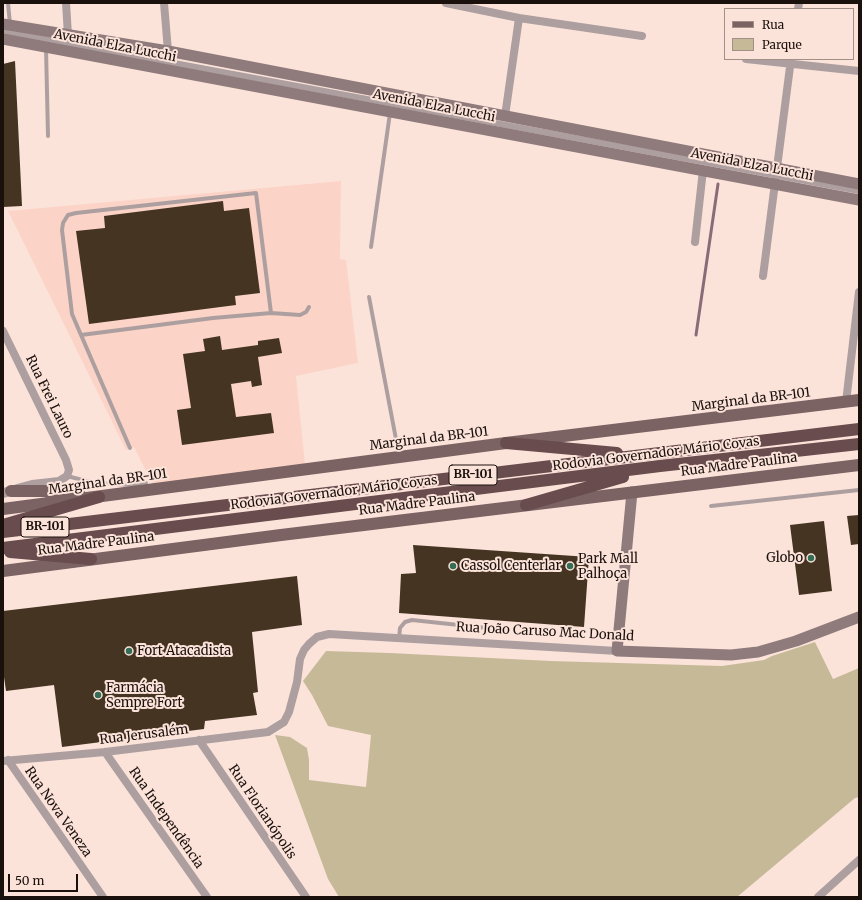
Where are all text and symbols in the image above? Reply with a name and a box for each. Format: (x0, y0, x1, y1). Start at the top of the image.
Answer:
legend (724, 8, 854, 60)
text: Rua (762, 17, 784, 32)
street label: Avenida Elza Lucchi (52, 26, 178, 66)
text: Parque (762, 37, 802, 52)
street label: Avenida Elza Lucchi (371, 86, 497, 126)
street label: Avenida Elza Lucchi (689, 145, 815, 185)
street label: Rua Frei Lauro (22, 353, 76, 441)
street label: Marginal da BR-101 (691, 385, 811, 415)
street label: Marginal da BR-101 (369, 424, 489, 454)
street label: Rodovia Governador Mário Covas (552, 434, 760, 474)
street label: Rua Madre Paulina (680, 450, 798, 480)
road number: BR-101 (449, 465, 497, 485)
street label: Marginal da BR-101 (48, 466, 168, 498)
street label: Rodovia Governador Mário Covas (230, 473, 438, 513)
street label: Rua Madre Paulina (358, 489, 476, 519)
road number: BR-101 (21, 517, 69, 537)
street label: Rua Madre Paulina (37, 529, 155, 559)
place label: Globo (766, 550, 803, 566)
place label: Park Mall Palhoça (578, 551, 638, 582)
marker: Globo (806, 553, 816, 563)
place label: Cassol Centerlar (461, 558, 561, 574)
marker: Cassol Centerlar (448, 561, 458, 571)
marker: Park Mall Palhoça (565, 561, 575, 571)
street label: Rua João Caruso Mac Donald (456, 620, 634, 644)
place label: Fort Atacadista (137, 643, 231, 659)
marker: Fort Atacadista (124, 646, 134, 656)
place label: Farmácia Sempre Fort (106, 680, 183, 711)
marker: Farmácia Sempre Fort (93, 690, 103, 700)
street label: Rua Jerusalém (99, 722, 189, 748)
street label: Rua Florianópolis (225, 762, 299, 862)
street label: Rua Nova Veneza (21, 764, 95, 860)
street label: Rua Independência (125, 764, 207, 872)
scale bar (10, 866, 80, 892)
text: 50 m (15, 873, 44, 888)

